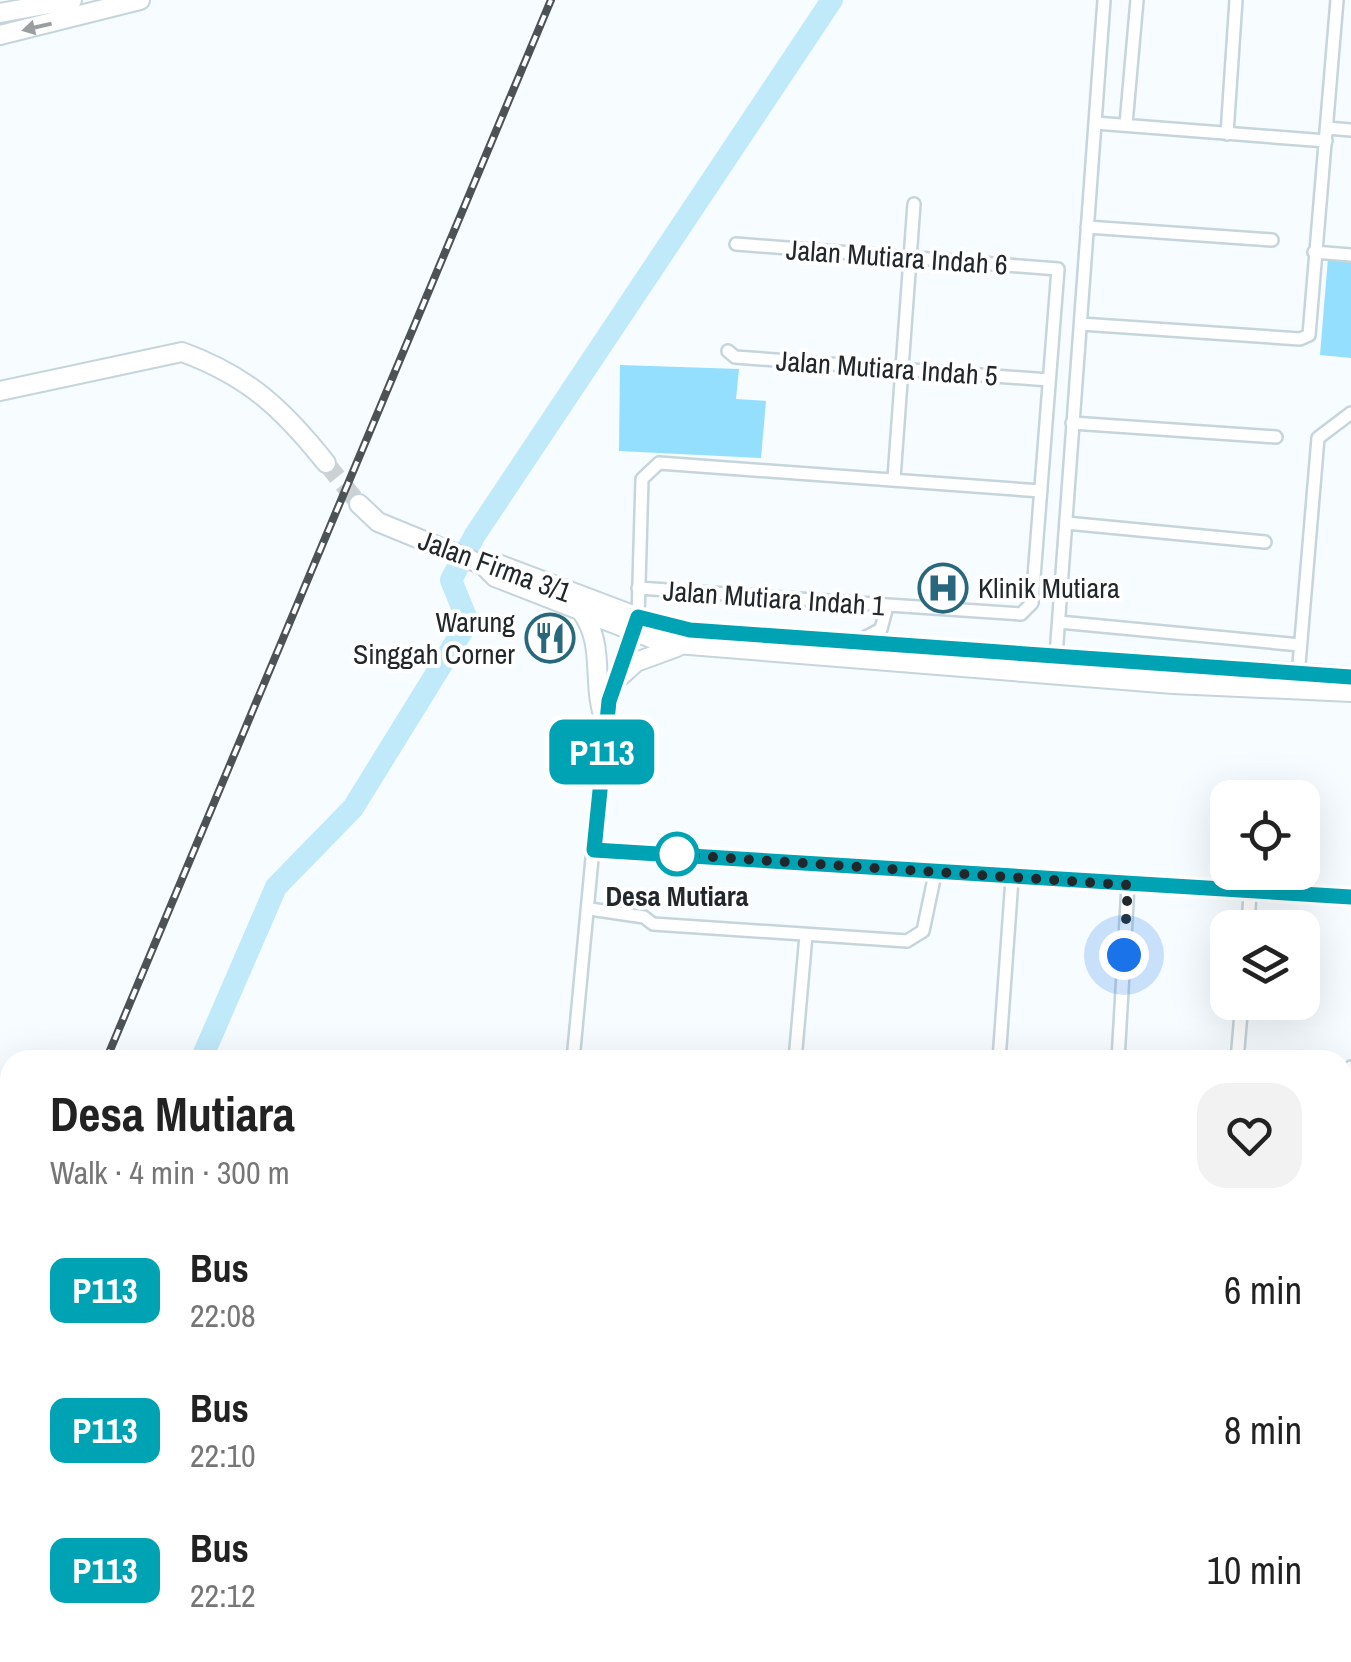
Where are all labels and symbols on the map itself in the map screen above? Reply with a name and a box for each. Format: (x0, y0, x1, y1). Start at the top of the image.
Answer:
one-way arrow (21, 20, 52, 35)
street label: Jalan Mutiara Indah 6 (785, 230, 1009, 284)
street label: Jalan Mutiara Indah 5 (775, 341, 999, 395)
street label: Jalan Firma 3/1 (414, 521, 577, 611)
hospital icon: Klinik Mutiara (917, 562, 969, 614)
place label: Klinik Mutiara (978, 569, 1120, 607)
street label: Jalan Mutiara Indah 1 (662, 571, 886, 625)
place label: Warung Singgah Corner (353, 603, 515, 673)
restaurant icon: Warung Singgah Corner (524, 612, 576, 664)
line badge: P113 (532, 720, 672, 784)
marker: Desa Mutiara (656, 833, 698, 875)
place label: Desa Mutiara (606, 877, 749, 915)
your location (1099, 930, 1149, 980)

